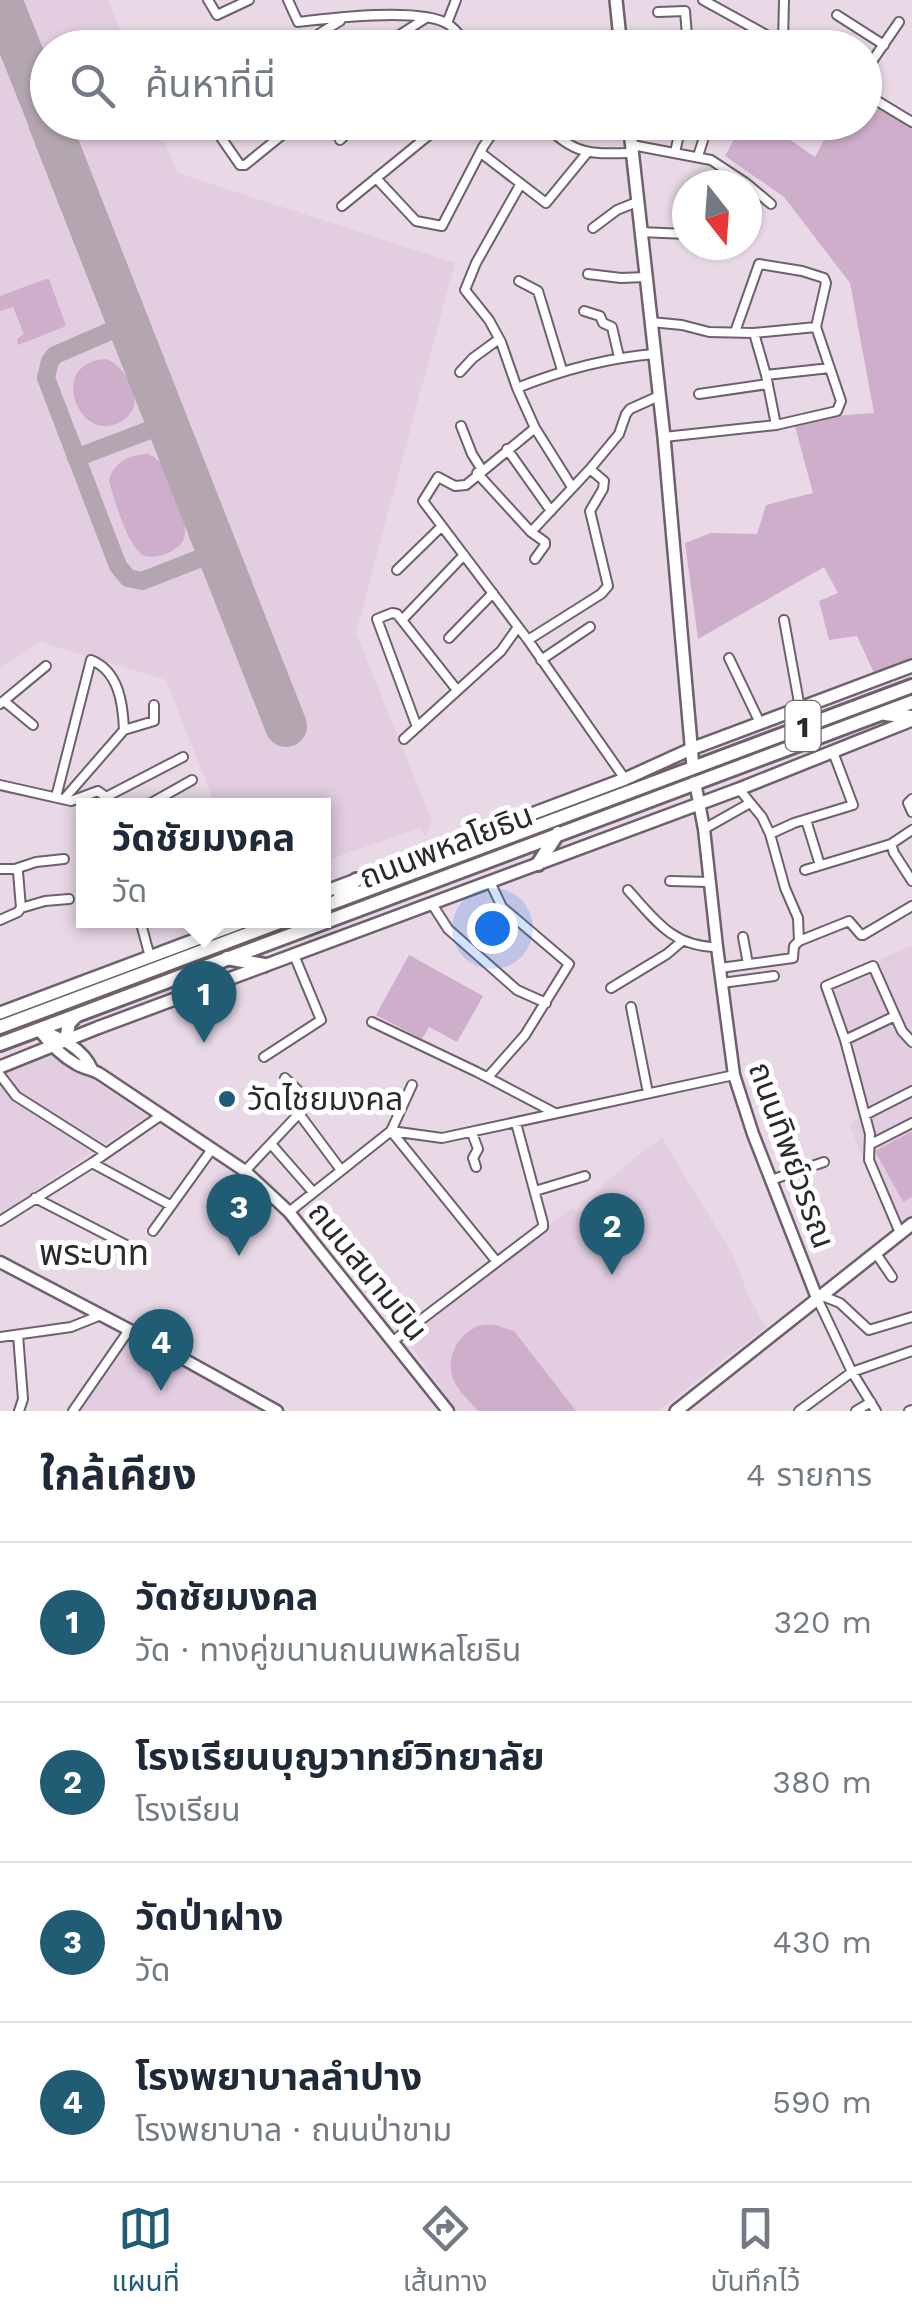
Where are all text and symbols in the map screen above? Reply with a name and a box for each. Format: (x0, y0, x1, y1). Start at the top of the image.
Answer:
search box (30, 30, 882, 140)
icon: search (65, 58, 120, 113)
text: ค้นหาที่นี่ (145, 62, 276, 106)
north arrow (672, 170, 762, 260)
road number: 1 (786, 701, 820, 751)
street label: ถนนพหลโยธิน (354, 796, 538, 896)
popup (76, 798, 331, 928)
text: วัดชัยมงคล (112, 816, 295, 860)
text: วัด (112, 872, 147, 910)
your location (467, 903, 518, 954)
pin: 1 (172, 960, 236, 1043)
street label: ถนนทิพย์วรรณ (741, 1057, 843, 1253)
place label: วัดไชยมงคล (247, 1080, 403, 1118)
marker: วัดไชยมงคล (216, 1088, 238, 1110)
pin: 3 (206, 1174, 272, 1256)
pin: 2 (580, 1192, 644, 1275)
street label: ถนนสนามบิน (300, 1194, 436, 1348)
district label: พระบาท (39, 1232, 149, 1274)
pin: 4 (128, 1308, 194, 1391)
text: ใกล้เคียง (40, 1450, 197, 1499)
text: 4 รายการ (746, 1456, 872, 1494)
text: วัดชัยมงคล (135, 1575, 319, 1619)
text: 1 (66, 1603, 79, 1641)
text: 320 m (773, 1603, 872, 1641)
text: วัด · ทางคู่ขนานถนนพหลโยธิน (135, 1631, 521, 1669)
text: โรงเรียนบุญวาทย์วิทยาลัย (135, 1735, 545, 1779)
text: 2 (63, 1763, 82, 1801)
text: 380 m (772, 1763, 872, 1801)
text: โรงเรียน (135, 1791, 241, 1829)
text: วัดป่าฝาง (135, 1895, 283, 1939)
text: 3 (63, 1923, 82, 1961)
text: 430 m (772, 1923, 872, 1961)
text: วัด (135, 1951, 170, 1989)
text: โรงพยาบาลลำปาง (135, 2055, 422, 2099)
text: 4 (62, 2083, 83, 2121)
text: 590 m (772, 2083, 872, 2121)
text: โรงพยาบาล · ถนนป่าขาม (135, 2111, 452, 2149)
tab: แผนที่ (112, 2201, 180, 2304)
tab: เส้นทาง (403, 2201, 487, 2304)
tab: บันทึกไว้ (711, 2201, 800, 2304)

